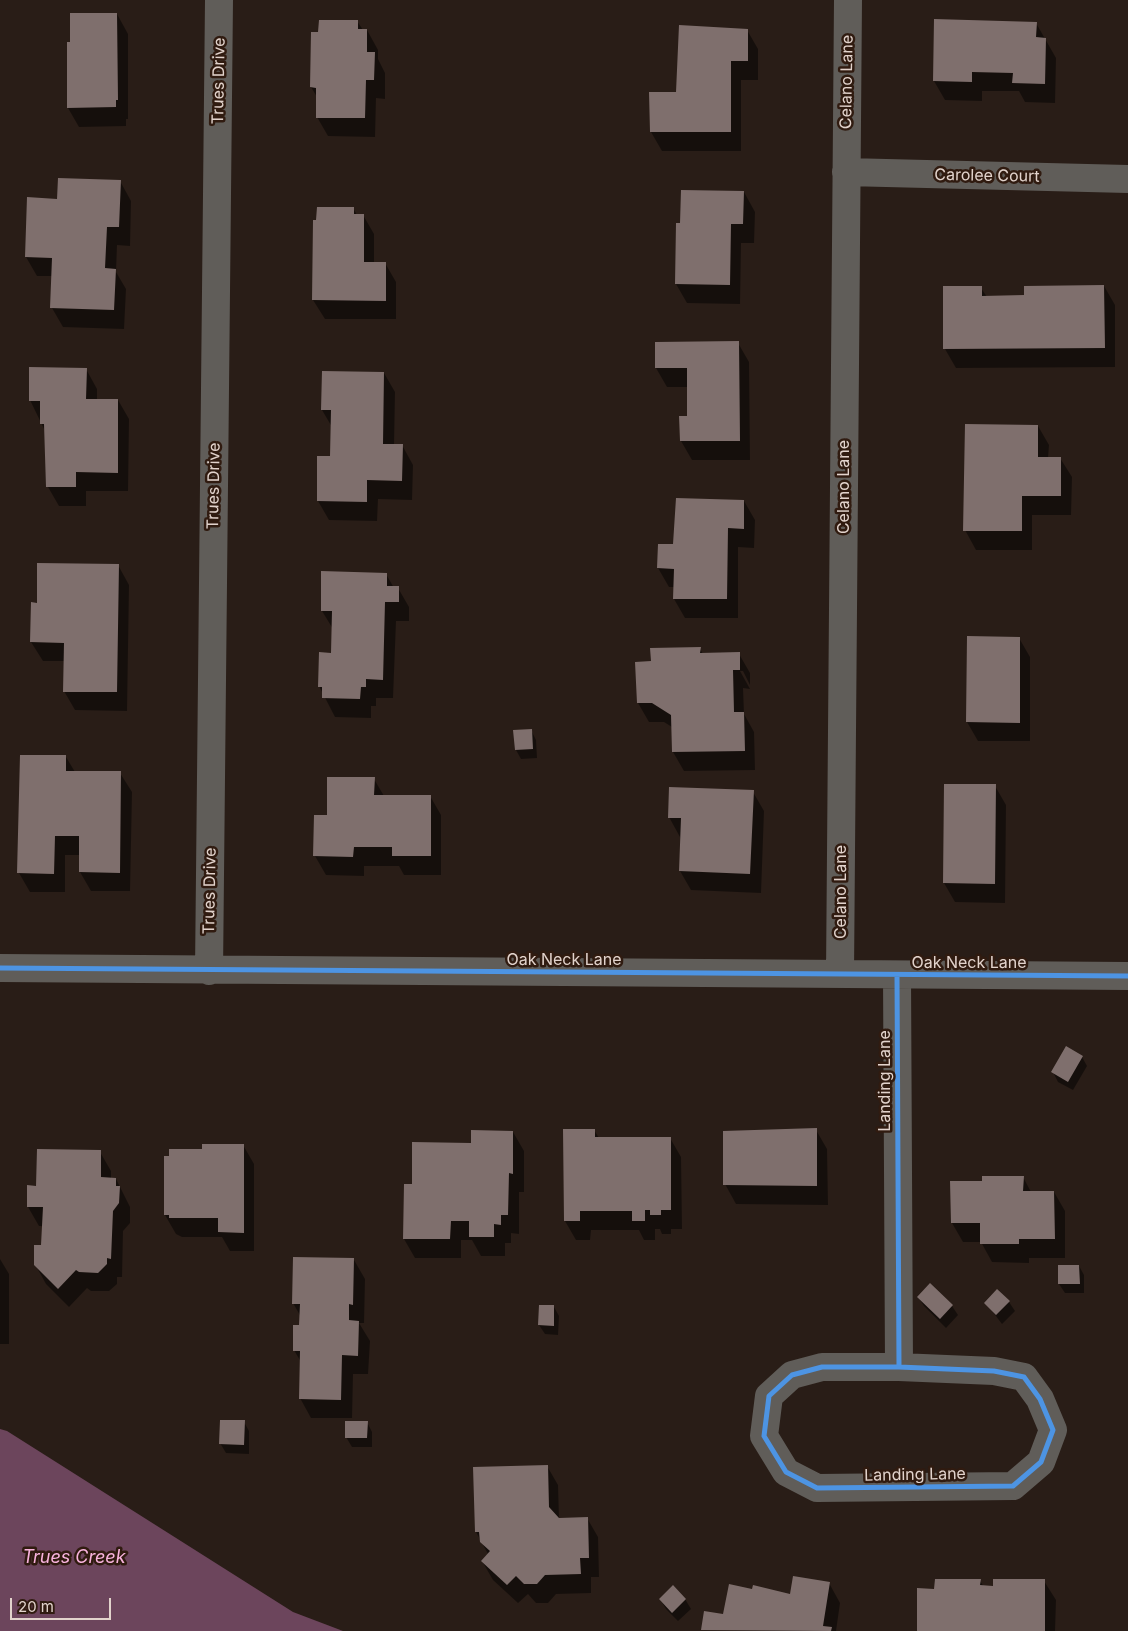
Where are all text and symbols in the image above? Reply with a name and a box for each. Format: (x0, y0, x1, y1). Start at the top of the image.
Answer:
street label: Celano Lane (837, 35, 857, 129)
street label: Trues Drive (209, 37, 229, 125)
street label: Carolee Court (934, 165, 1040, 187)
street label: Celano Lane (834, 440, 854, 534)
street label: Trues Drive (204, 442, 224, 530)
street label: Celano Lane (831, 845, 851, 939)
street label: Trues Drive (200, 847, 220, 935)
street label: Oak Neck Lane (506, 950, 622, 970)
street label: Oak Neck Lane (911, 953, 1027, 973)
street label: Landing Lane (875, 1030, 895, 1132)
street label: Landing Lane (864, 1465, 966, 1485)
water label: Trues Creek (22, 1547, 126, 1569)
scale bar (12, 1588, 114, 1620)
text: 20 m (18, 1597, 54, 1616)

